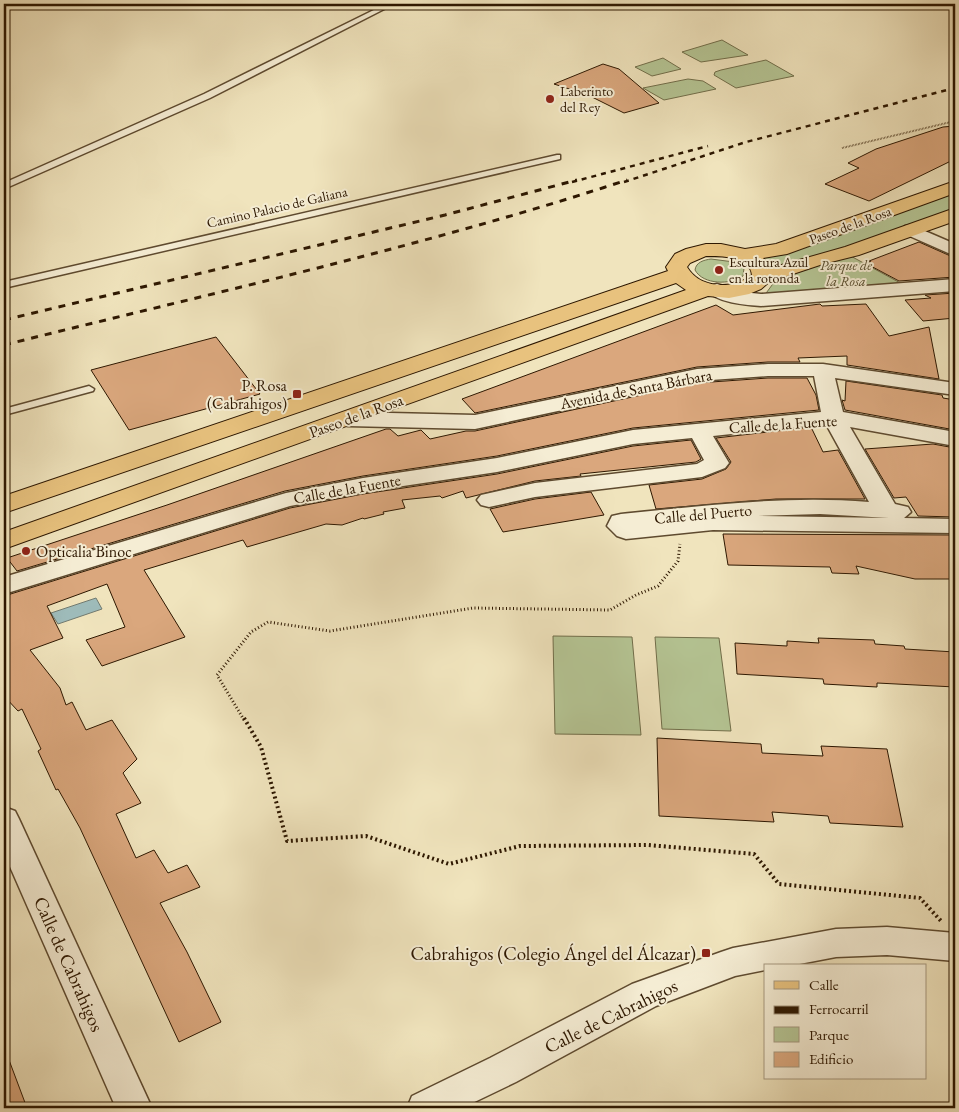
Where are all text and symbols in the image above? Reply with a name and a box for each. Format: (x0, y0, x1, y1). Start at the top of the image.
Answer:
place label: Laberinto del Rey (560, 82, 613, 116)
marker: Laberinto del Rey (544, 93, 556, 105)
street label: Camino Palacio de Galiana (205, 182, 350, 232)
street label: Paseo de la Rosa (806, 202, 894, 248)
place label: Escultura Azul en la rotonda (729, 253, 809, 287)
park label: Parque de la Rosa (820, 256, 872, 290)
marker: Escultura Azul en la rotonda (713, 264, 725, 276)
street label: Avenida de Santa Bárbara (557, 364, 714, 414)
place label: P. Rosa (Cabrahigos) (207, 375, 288, 414)
marker: P. Rosa (Cabrahigos) (291, 388, 303, 400)
street label: Paseo de la Rosa (306, 389, 407, 443)
street label: Calle de la Fuente (728, 410, 838, 438)
street label: Calle de la Fuente (292, 469, 402, 509)
street label: Calle del Puerto (653, 499, 753, 529)
place label: Opticalia Binoc (36, 541, 132, 562)
marker: Opticalia Binoc (20, 545, 32, 557)
street label: Calle de Cabrahigos (28, 893, 110, 1035)
place label: Cabrahigos (Colegio Ángel del Álcazar) (410, 941, 696, 966)
marker: Cabrahigos (Colegio Ángel del Álcazar) (700, 947, 712, 959)
legend (764, 964, 926, 1080)
street label: Calle de Cabrahigos (540, 973, 682, 1059)
text: Calle (809, 975, 839, 994)
text: Ferrocarril (809, 999, 869, 1018)
text: Parque (809, 1025, 849, 1044)
text: Edificio (809, 1049, 853, 1068)

